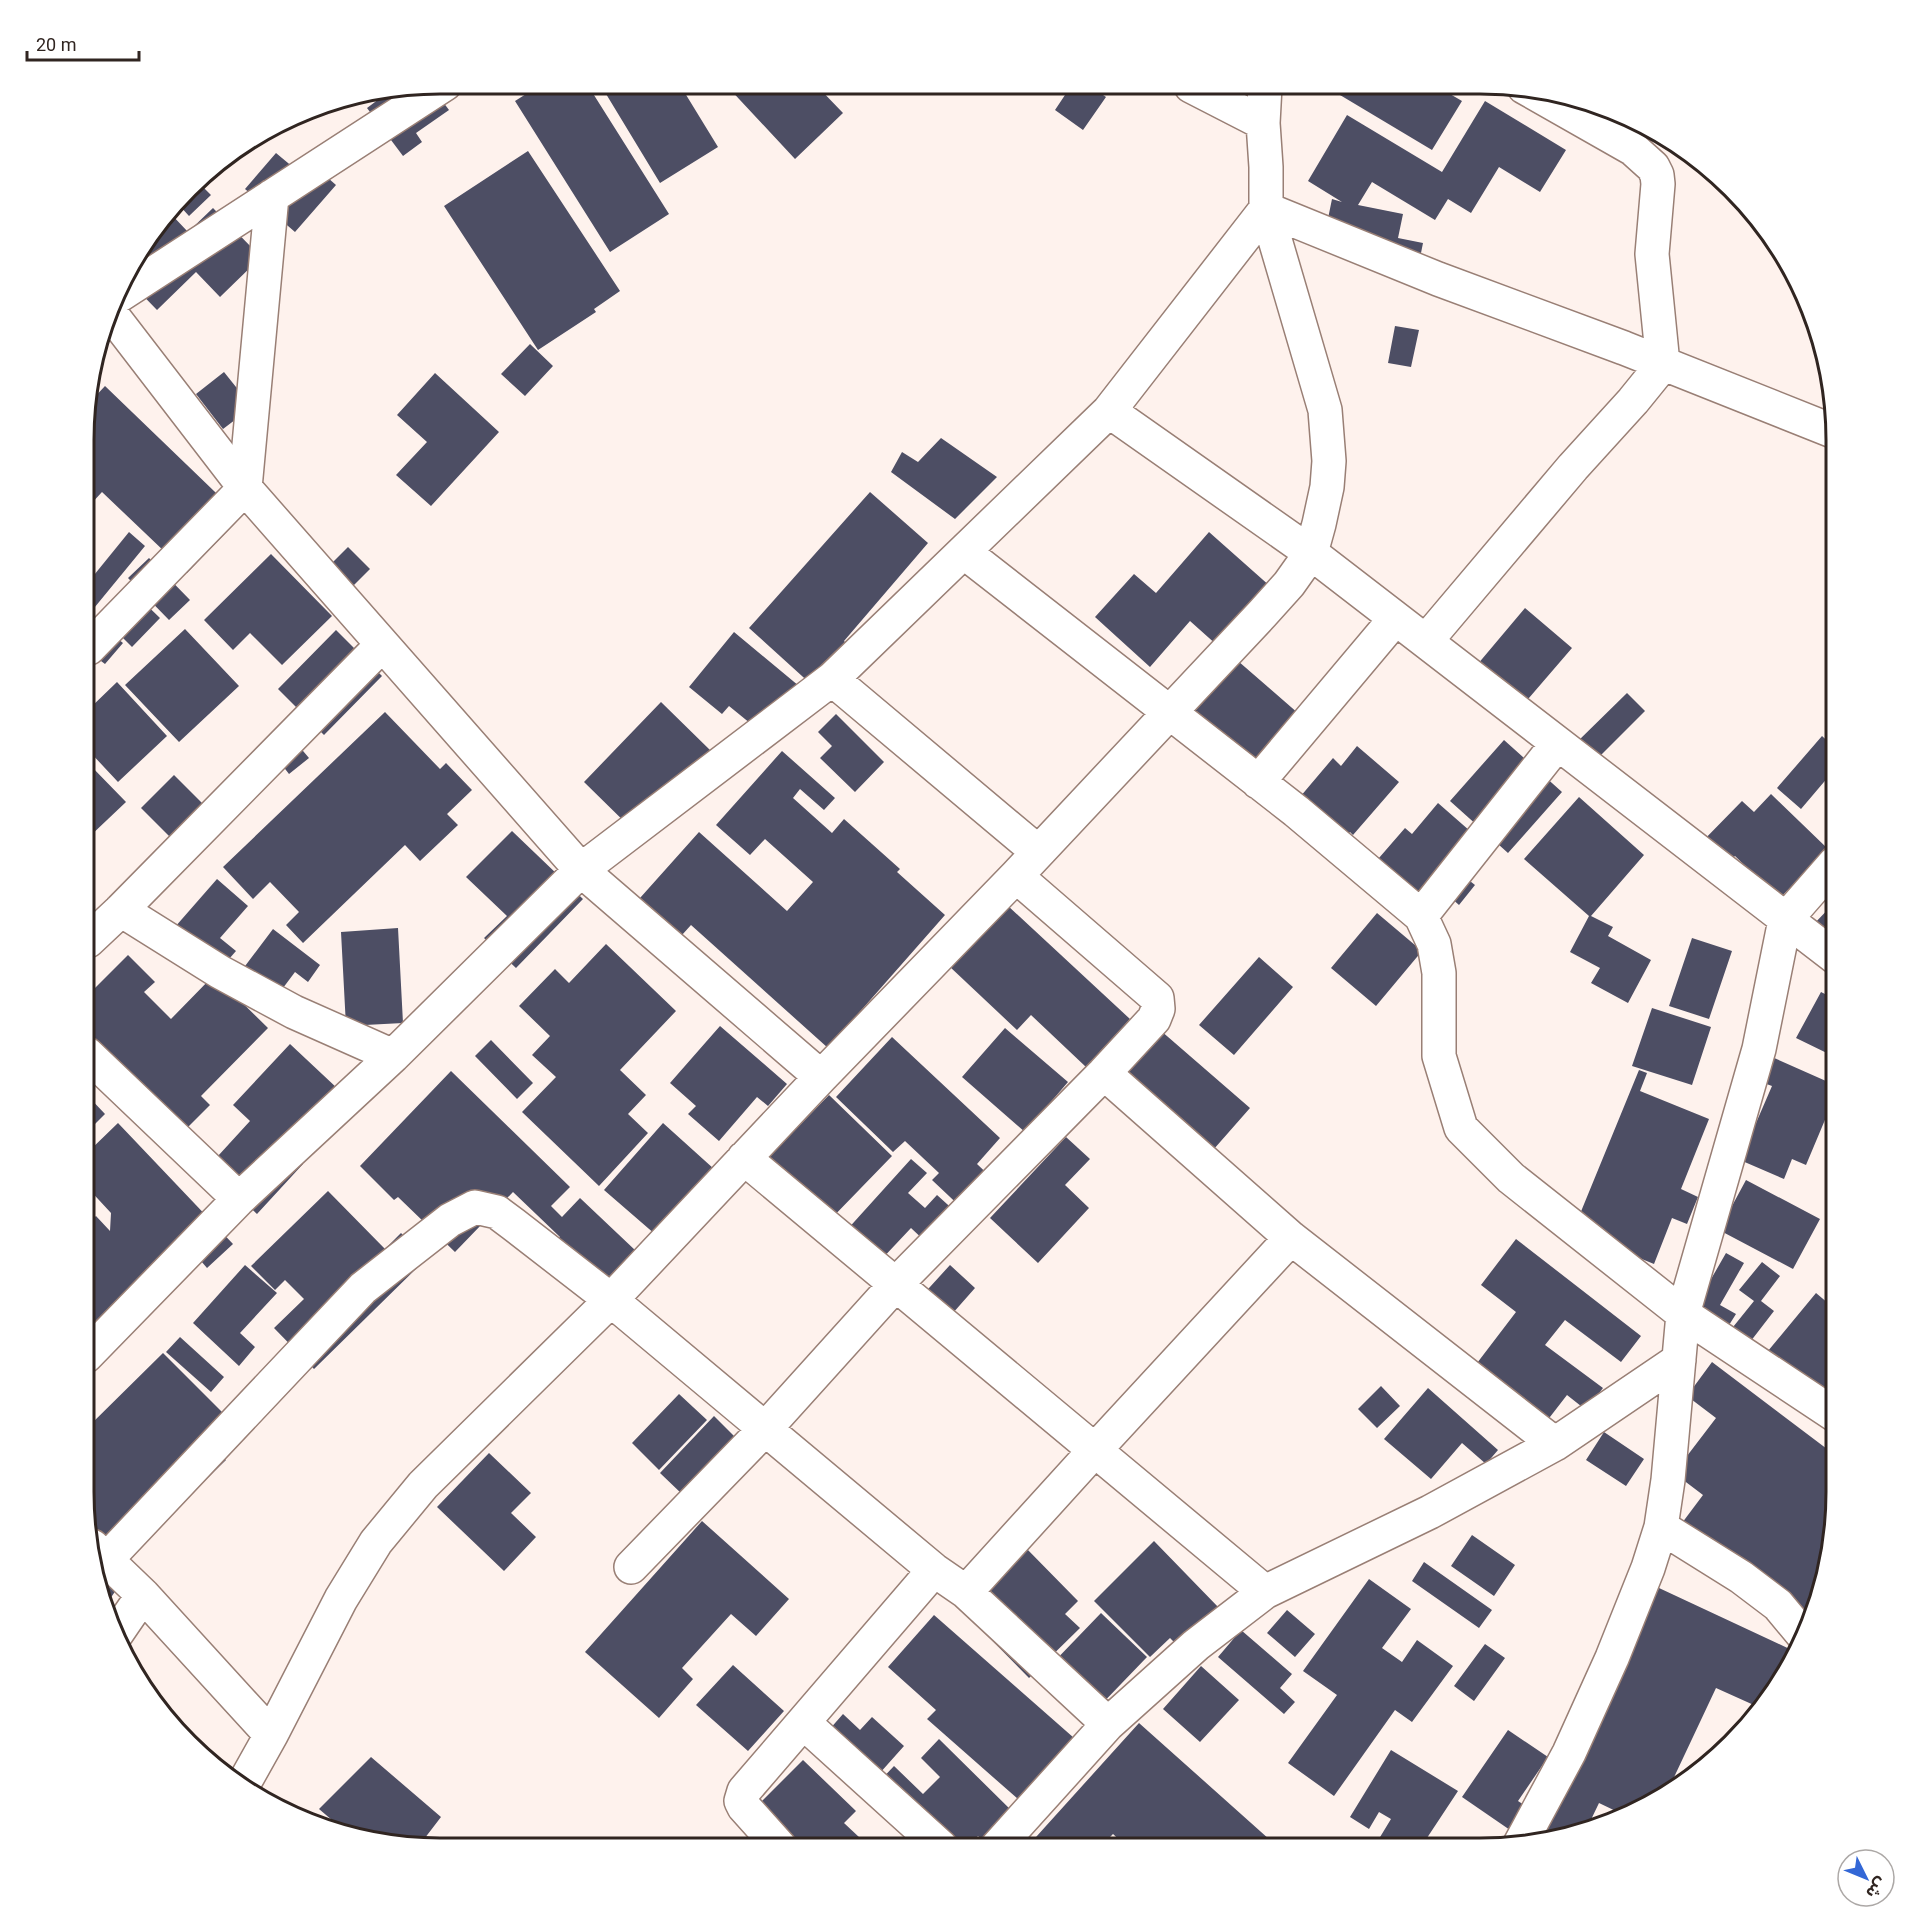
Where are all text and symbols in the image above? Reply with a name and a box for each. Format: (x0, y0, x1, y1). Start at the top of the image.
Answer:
scale bar (27, 24, 140, 62)
text: 20 m (36, 34, 76, 55)
north arrow (1836, 1848, 1896, 1908)
text: ش (1862, 1873, 1891, 1902)

